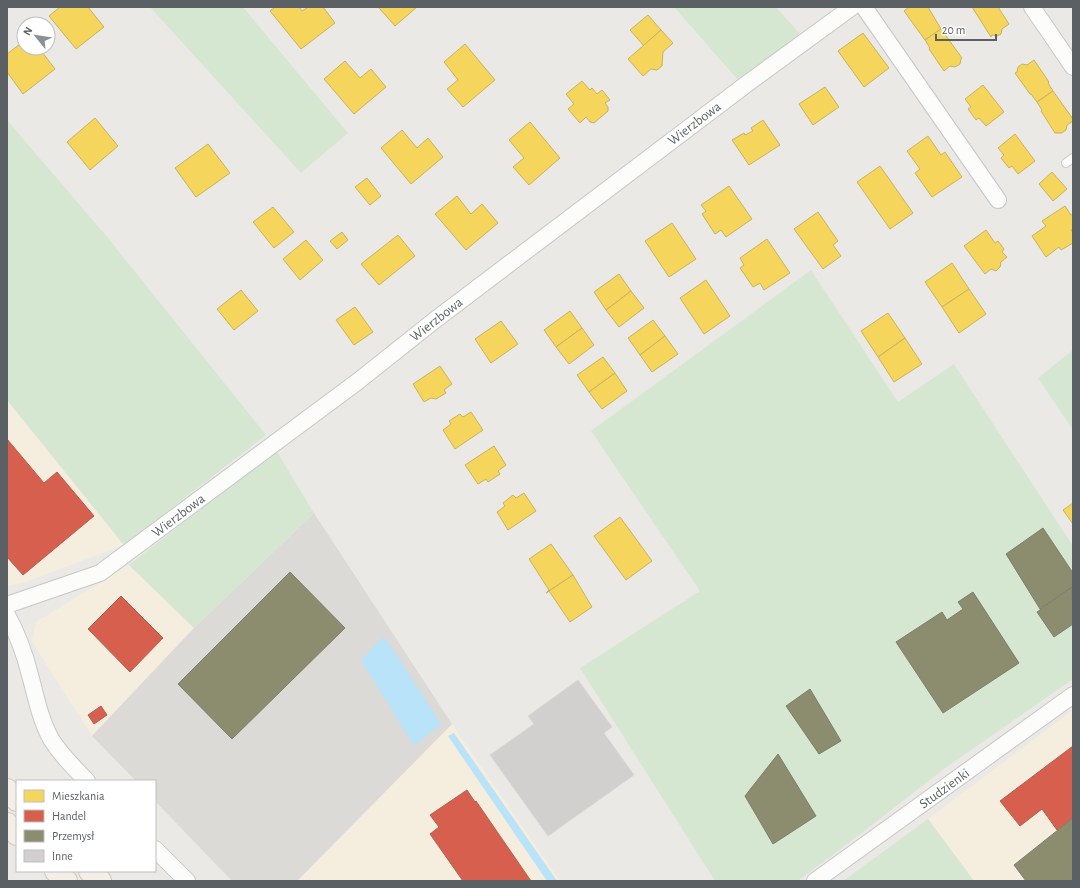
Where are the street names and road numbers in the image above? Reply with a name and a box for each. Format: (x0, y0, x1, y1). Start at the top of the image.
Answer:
street label: Wierzbowa (666, 99, 724, 148)
street label: Wierzbowa (408, 295, 466, 344)
street label: Wierzbowa (150, 491, 208, 540)
street label: Studzienki (917, 766, 972, 812)

